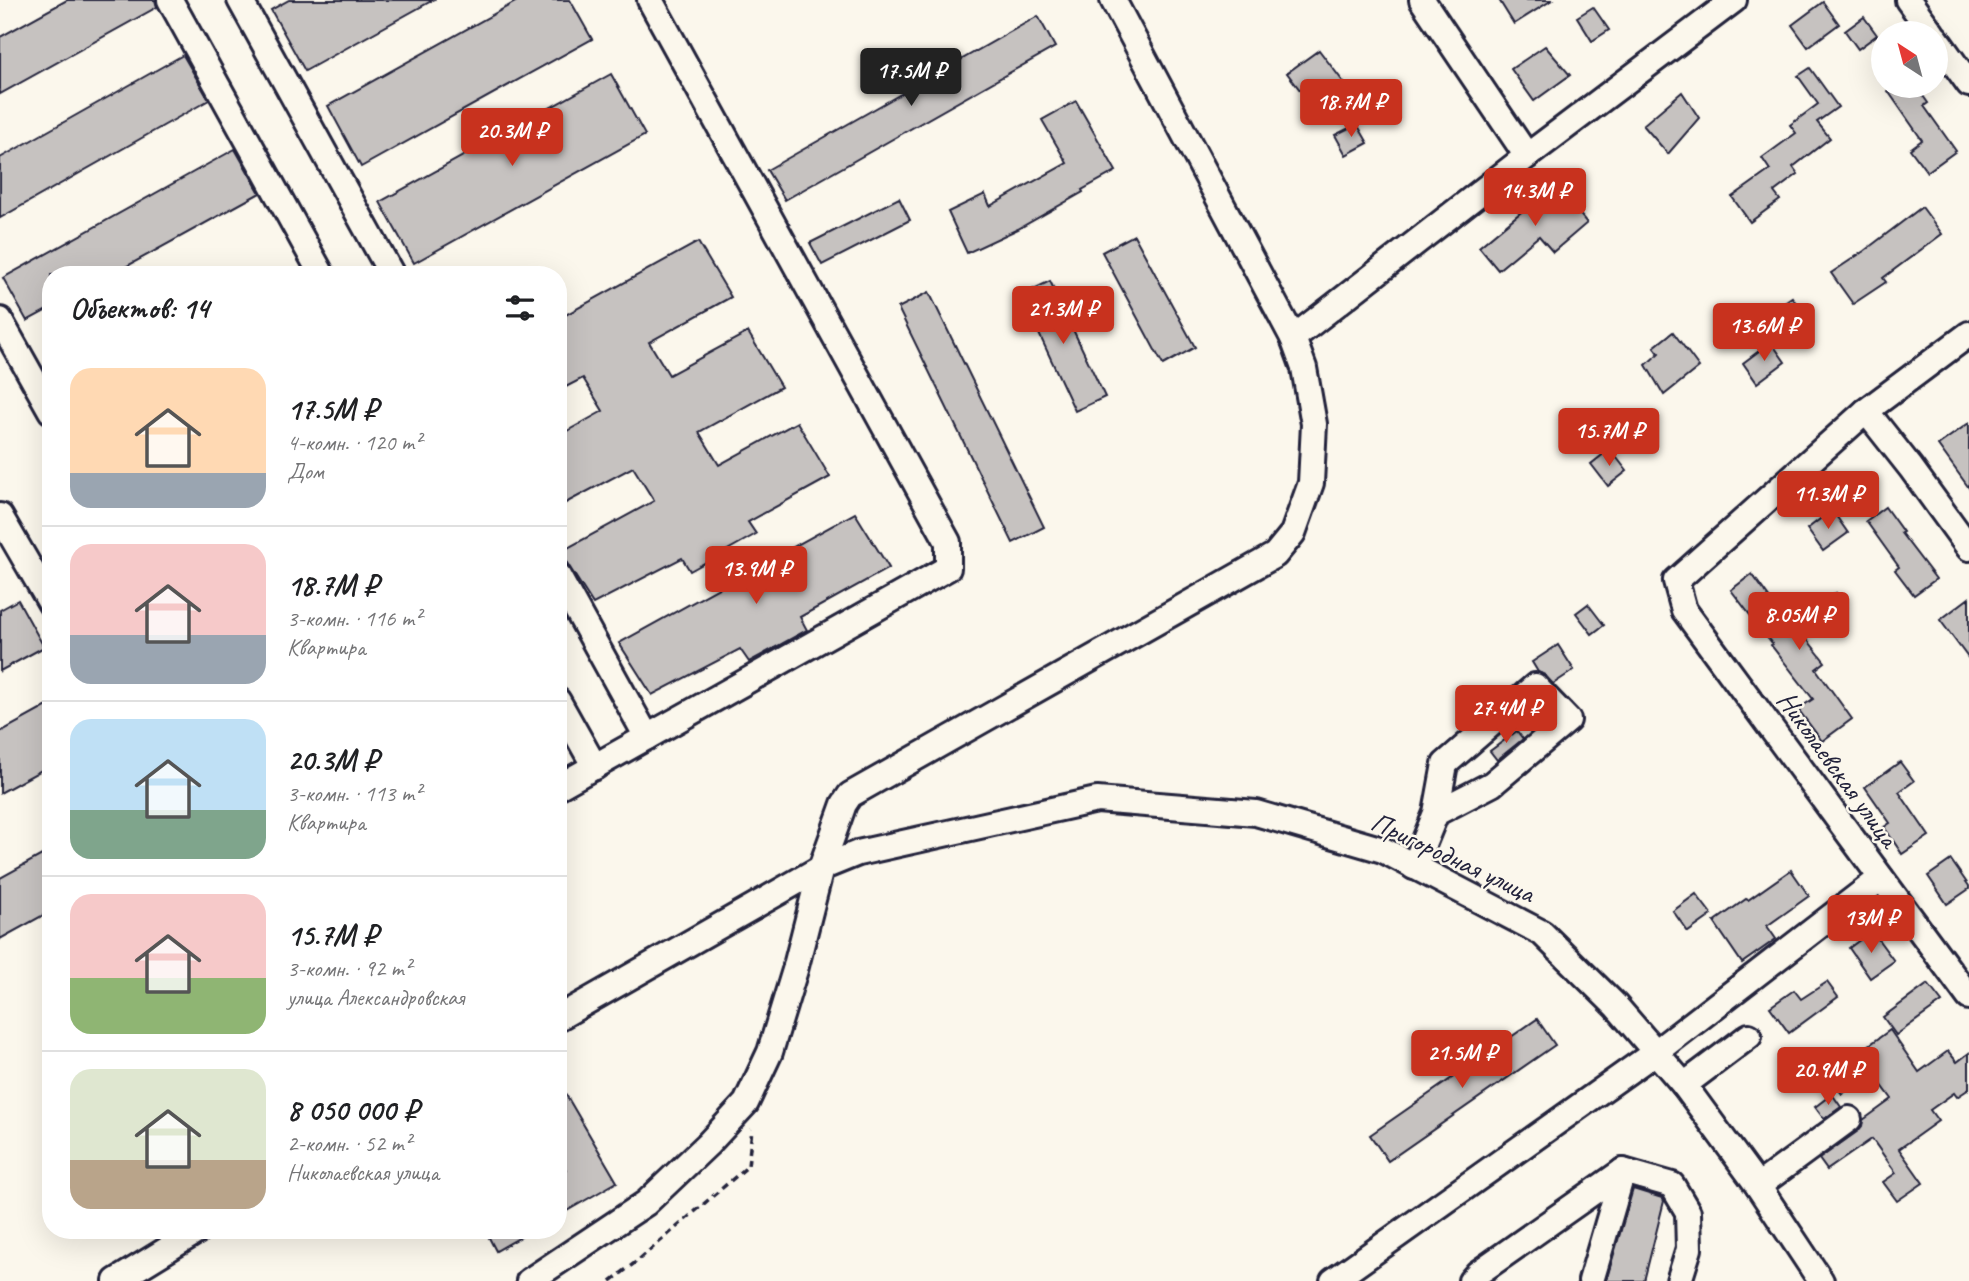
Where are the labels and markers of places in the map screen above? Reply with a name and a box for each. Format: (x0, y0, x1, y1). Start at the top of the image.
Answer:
pin: 17.5M ₽ (846, 48, 976, 108)
pin: 18.7M ₽ (1286, 80, 1416, 139)
pin: 20.3M ₽ (447, 108, 577, 168)
pin: 14.3M ₽ (1470, 168, 1600, 228)
pin: 21.3M ₽ (998, 286, 1128, 346)
pin: 13.6M ₽ (1699, 304, 1829, 363)
pin: 15.7M ₽ (1544, 408, 1674, 468)
pin: 11.3M ₽ (1763, 472, 1893, 531)
pin: 13.9M ₽ (691, 546, 821, 606)
pin: 8.05M ₽ (1734, 592, 1864, 652)
pin: 27.4M ₽ (1441, 686, 1571, 745)
pin: 13M ₽ (1822, 895, 1920, 955)
pin: 21.5M ₽ (1397, 1030, 1527, 1090)
pin: 20.9M ₽ (1763, 1048, 1893, 1107)

